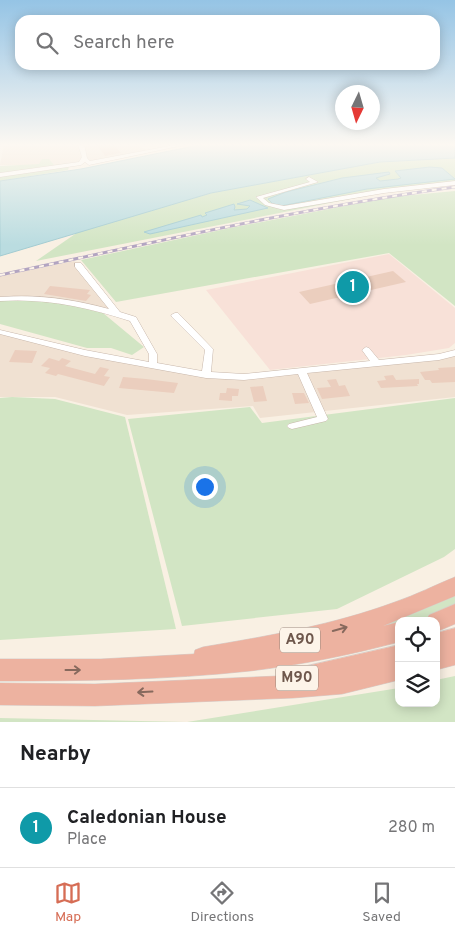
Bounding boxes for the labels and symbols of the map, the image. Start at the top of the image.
north arrow [335,85,380,130]
pin: 1 [337,268,369,306]
your location [192,474,218,500]
one-way arrow [331,623,347,633]
road number: A90 [280,628,320,652]
one-way arrow [65,665,81,674]
road number: M90 [276,666,318,690]
one-way arrow [137,688,153,697]

